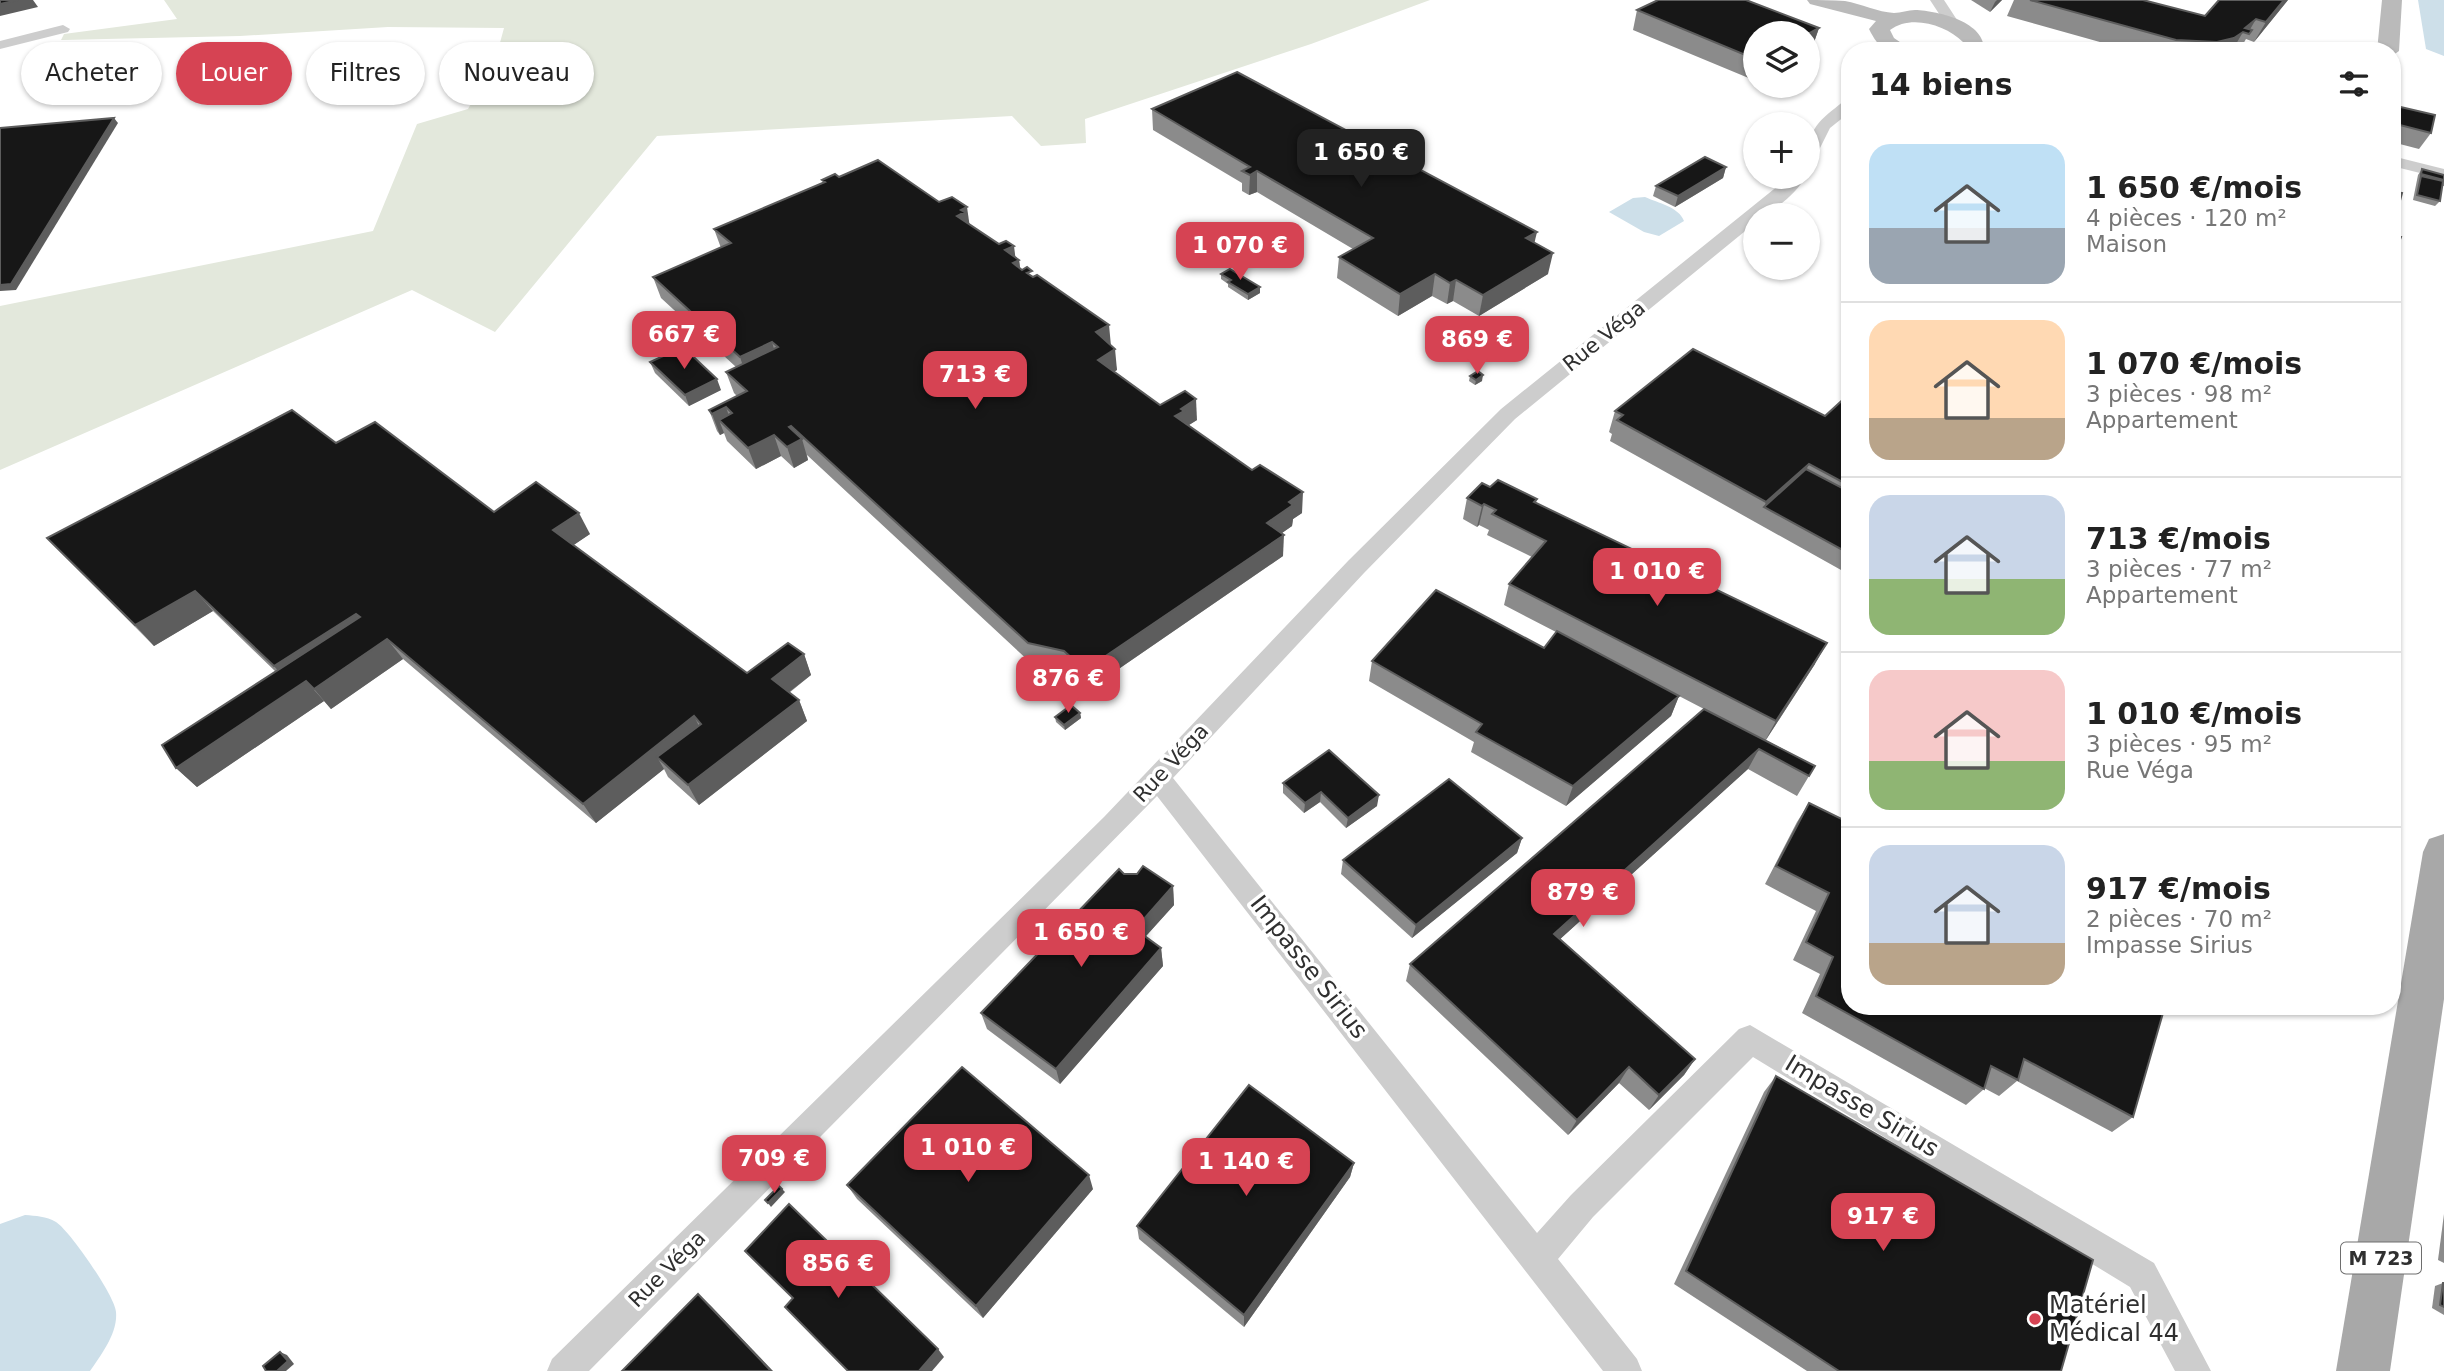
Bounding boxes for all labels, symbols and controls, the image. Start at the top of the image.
map controls [1743,21,1820,280]
button: layers [1743,21,1820,98]
chip: Acheter [21,42,162,105]
chip: Louer [176,42,292,105]
chip: Filtres [306,42,425,105]
chip: Nouveau [439,42,594,105]
icon: filters [2335,65,2373,103]
text: 14 biens [1869,67,2013,102]
button: + [1743,112,1820,189]
pin: 1 650 € [1296,130,1426,189]
text: 1 650 € [1313,139,1409,165]
text: 1 650 €/mois [2086,170,2302,205]
icon: home [1925,172,2009,256]
button: − [1743,203,1820,280]
text: 4 pièces · 120 m² [2086,205,2287,231]
pin: 1 070 € [1175,222,1305,282]
text: Maison [2086,231,2167,257]
text: 1 070 € [1192,232,1288,258]
street label: Rue Véga [1558,296,1650,376]
pin: 667 € [635,312,733,371]
pin: 869 € [1428,316,1526,376]
text: 667 € [648,321,720,347]
text: 869 € [1441,326,1513,352]
text: 1 070 €/mois [2086,346,2302,381]
icon: home [1925,348,2009,432]
pin: 713 € [926,352,1024,411]
text: 713 € [939,361,1011,387]
text: 3 pièces · 98 m² [2086,381,2272,407]
text: Appartement [2086,407,2238,433]
text: 713 €/mois [2086,521,2271,556]
icon: home [1925,523,2009,607]
pin: 1 010 € [1592,548,1722,608]
text: 3 pièces · 77 m² [2086,556,2272,582]
text: 1 010 € [1609,558,1705,584]
text: Appartement [2086,582,2238,608]
pin: 876 € [1019,656,1117,715]
text: 876 € [1032,665,1104,691]
text: 1 010 €/mois [2086,696,2302,731]
icon: home [1925,698,2009,782]
street label: Rue Véga [1129,719,1213,807]
text: 3 pièces · 95 m² [2086,731,2272,757]
text: Rue Véga [2086,757,2194,783]
pin: 879 € [1534,870,1632,929]
text: 917 €/mois [2086,871,2271,906]
icon: home [1925,873,2009,957]
text: 879 € [1547,879,1619,905]
street label: Impasse Sirius [1244,890,1374,1044]
text: 2 pièces · 70 m² [2086,906,2272,932]
pin: 1 650 € [1016,909,1146,969]
text: 1 650 € [1033,919,1129,945]
text: Impasse Sirius [2086,932,2253,958]
street label: Impasse Sirius [1780,1049,1944,1163]
pin: 1 010 € [903,1124,1033,1184]
text: 1 010 € [920,1134,1016,1160]
pin: 709 € [725,1136,823,1195]
pin: 1 140 € [1181,1138,1311,1198]
text: 709 € [738,1145,810,1171]
text: 1 140 € [1198,1148,1294,1174]
pin: 917 € [1834,1194,1932,1253]
text: 917 € [1847,1203,1919,1229]
street label: Rue Véga [624,1226,710,1312]
pin: 856 € [789,1240,887,1300]
road number: M 723 [2341,1242,2421,1274]
text: 856 € [802,1250,874,1276]
place label: Matériel Médical 44 [2049,1291,2179,1347]
marker: Matériel Médical 44 [2027,1311,2043,1327]

